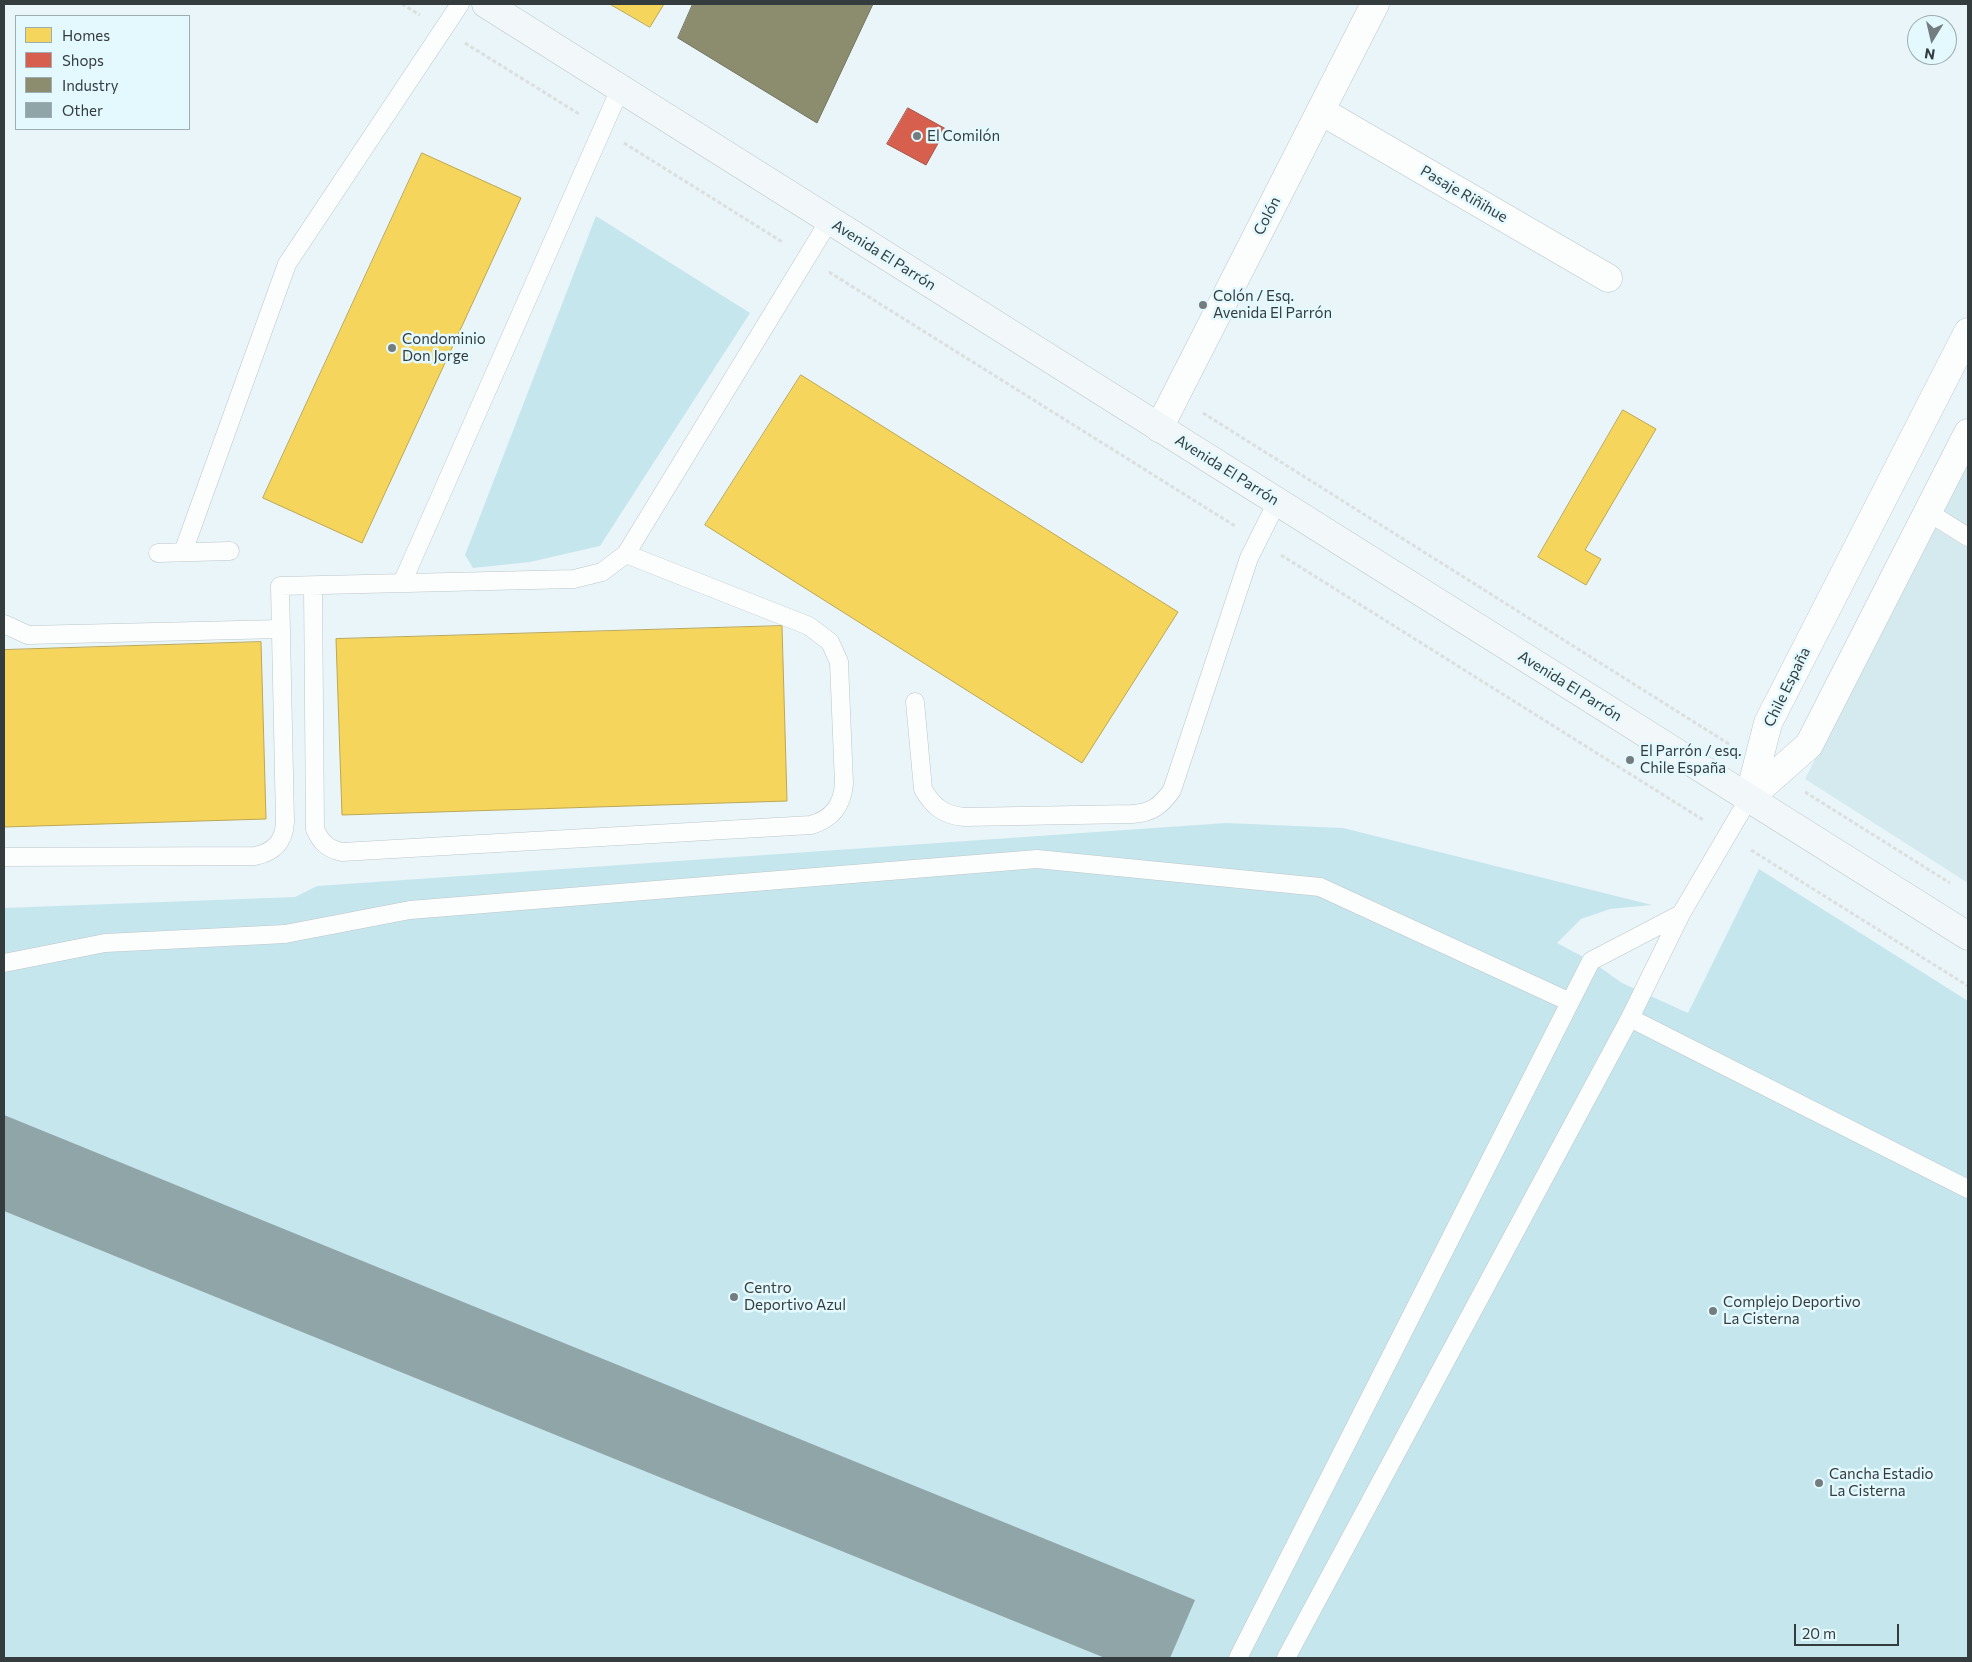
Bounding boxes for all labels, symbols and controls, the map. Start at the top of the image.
legend [15,15,190,130]
north arrow [1907,15,1957,65]
text: Homes [62,26,110,44]
text: N [1923,45,1936,64]
text: Shops [62,51,104,69]
text: Industry [62,76,119,94]
text: Other [62,101,103,119]
place label: El Comilón [927,127,1000,145]
marker: El Comilón [911,130,923,142]
street label: Pasaje Riñihue [1417,162,1511,226]
street label: Colón [1250,194,1284,238]
street label: Avenida El Parrón [829,216,939,294]
place label: Colón / Esq. Avenida El Parrón [1213,287,1332,322]
marker: Colón / Esq. Avenida El Parrón [1197,299,1209,311]
place label: Condominio Don Jorge [402,330,486,365]
marker: Condominio Don Jorge [386,342,398,354]
street label: Avenida El Parrón [1172,431,1282,509]
street label: Chile España [1760,644,1814,730]
street label: Avenida El Parrón [1515,647,1625,725]
place label: El Parrón / esq. Chile España [1640,742,1742,777]
marker: El Parrón / esq. Chile España [1624,754,1636,766]
place label: Centro Deportivo Azul [744,1279,846,1314]
marker: Centro Deportivo Azul [728,1291,740,1303]
place label: Complejo Deportivo La Cisterna [1723,1293,1861,1328]
marker: Complejo Deportivo La Cisterna [1707,1305,1719,1317]
place label: Cancha Estadio La Cisterna [1829,1465,1934,1500]
marker: Cancha Estadio La Cisterna [1813,1477,1825,1489]
scale bar [1797,1614,1902,1646]
text: 20 m [1802,1624,1836,1642]

